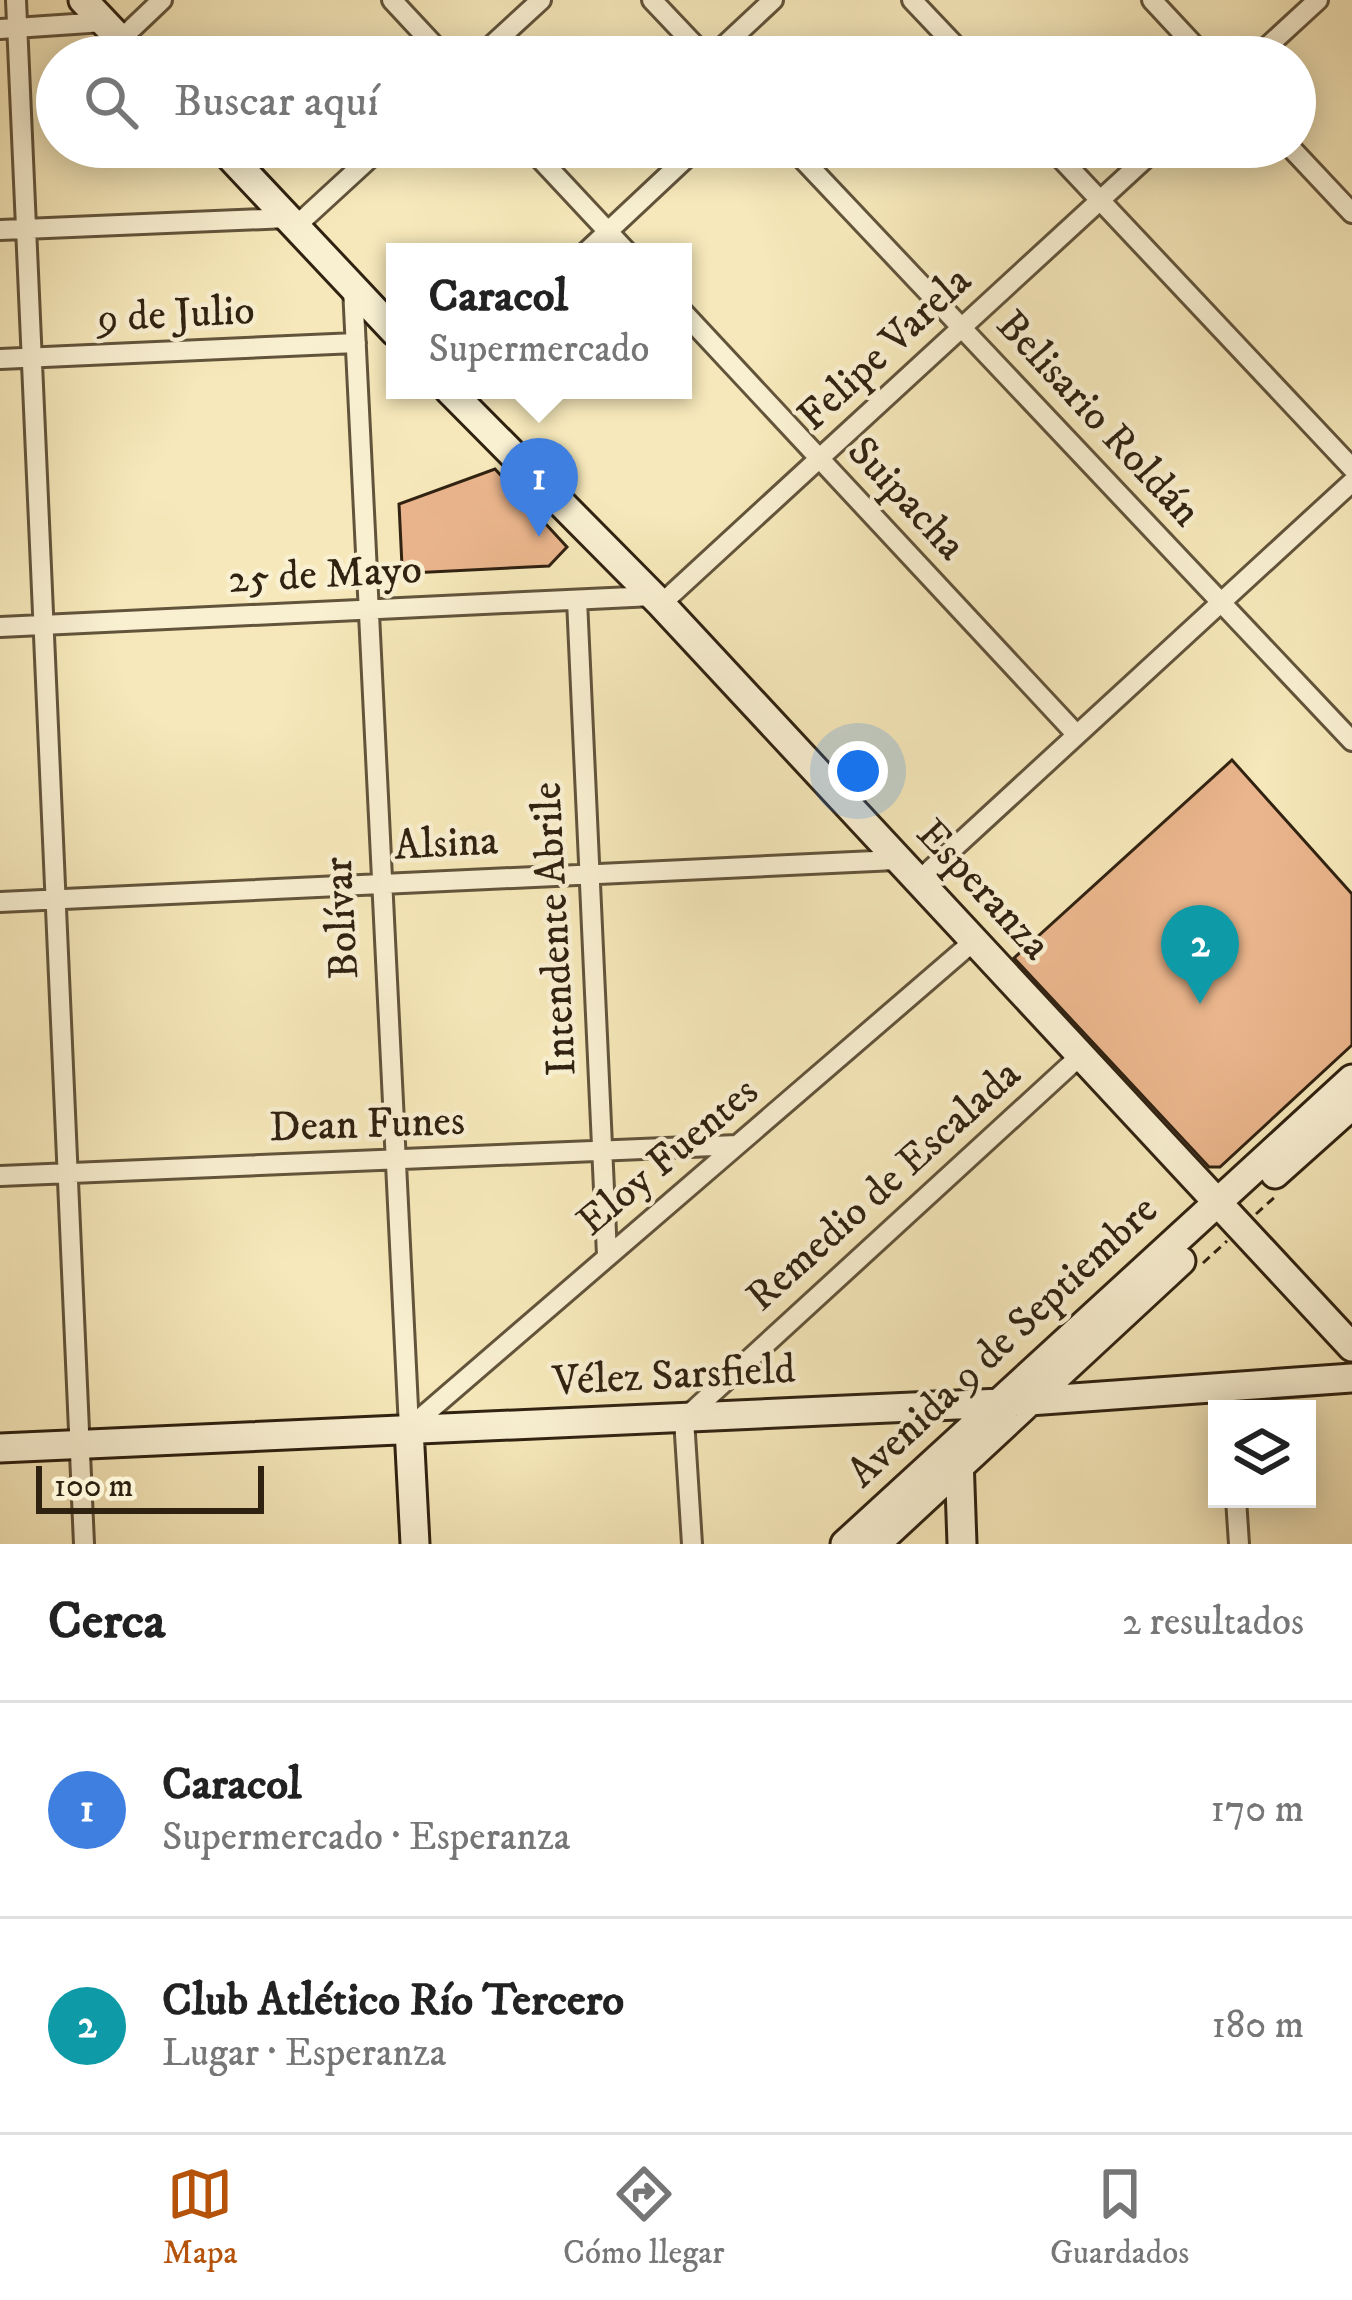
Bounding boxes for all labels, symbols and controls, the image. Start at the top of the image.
search box [36,36,1316,168]
icon: search [78,69,144,135]
text: Buscar aquí [174,74,379,130]
popup [386,243,692,399]
street label: Felipe Varela [787,255,983,442]
text: Caracol [428,269,568,325]
street label: 9 de Julio [94,285,256,345]
street label: Belisario Roldán [985,300,1211,538]
text: Supermercado [428,325,650,374]
street label: Suipacha [836,426,976,572]
pin: 1 [500,438,578,537]
street label: 25 de Mayo [227,544,423,606]
your location [828,741,888,801]
street label: Intendente Abrile [521,781,589,1077]
street label: Esperanza [905,809,1061,971]
street label: Alsina [393,815,499,873]
street label: Bolívar [313,855,371,980]
pin: 2 [1161,905,1239,1004]
street label: Remedio de Escalada [736,1049,1032,1323]
street label: Eloy Fuentes [567,1066,769,1248]
street label: Dean Funes [268,1096,466,1154]
street label: Avenida 9 de Septiembre [837,1185,1169,1499]
street label: Vélez Sarsfield [550,1344,797,1408]
map controls [1208,1400,1316,1508]
button: layers [1208,1400,1316,1508]
scale bar [36,1460,264,1513]
text: 100 m [54,1466,133,1507]
text: Cerca [48,1590,165,1654]
text: 2 resultados [1122,1598,1304,1647]
text: Caracol [162,1757,302,1813]
text: 1 [80,1785,94,1834]
text: 170 m [1210,1785,1304,1834]
text: Supermercado · Esperanza [162,1813,570,1862]
text: Club Atlético Río Tercero [162,1973,624,2029]
text: 2 [77,2001,97,2050]
text: 180 m [1212,2001,1304,2050]
text: Lugar · Esperanza [162,2029,446,2078]
tab: Mapa [163,2161,238,2274]
tab: Cómo llegar [563,2161,725,2274]
tab: Guardados [1050,2161,1189,2274]

